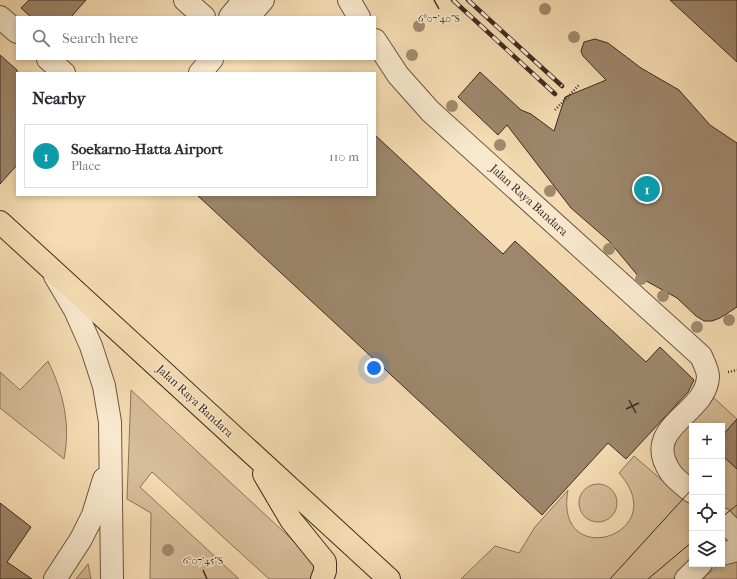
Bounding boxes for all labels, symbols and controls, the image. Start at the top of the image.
text: 6°07'40"S [418,13,460,25]
search box [16,16,376,60]
icon: search [30,27,52,49]
text: Search here [62,29,138,47]
text: Nearby [32,88,86,108]
text: Soekarno-Hatta Airport [71,140,223,158]
text: 1 [44,149,48,164]
text: 110 m [329,149,359,164]
text: Place [71,158,101,173]
street label: Jalan Raya Bandara [486,161,571,239]
pin: 1 [634,174,660,204]
your location [364,358,384,378]
street label: Jalan Raya Bandara [153,361,237,440]
map controls [689,423,725,567]
button: + [689,423,725,459]
button: − [689,459,725,495]
button: locate [689,495,725,531]
button: layers [689,531,725,567]
text: 6°07'45"S [183,555,223,567]

